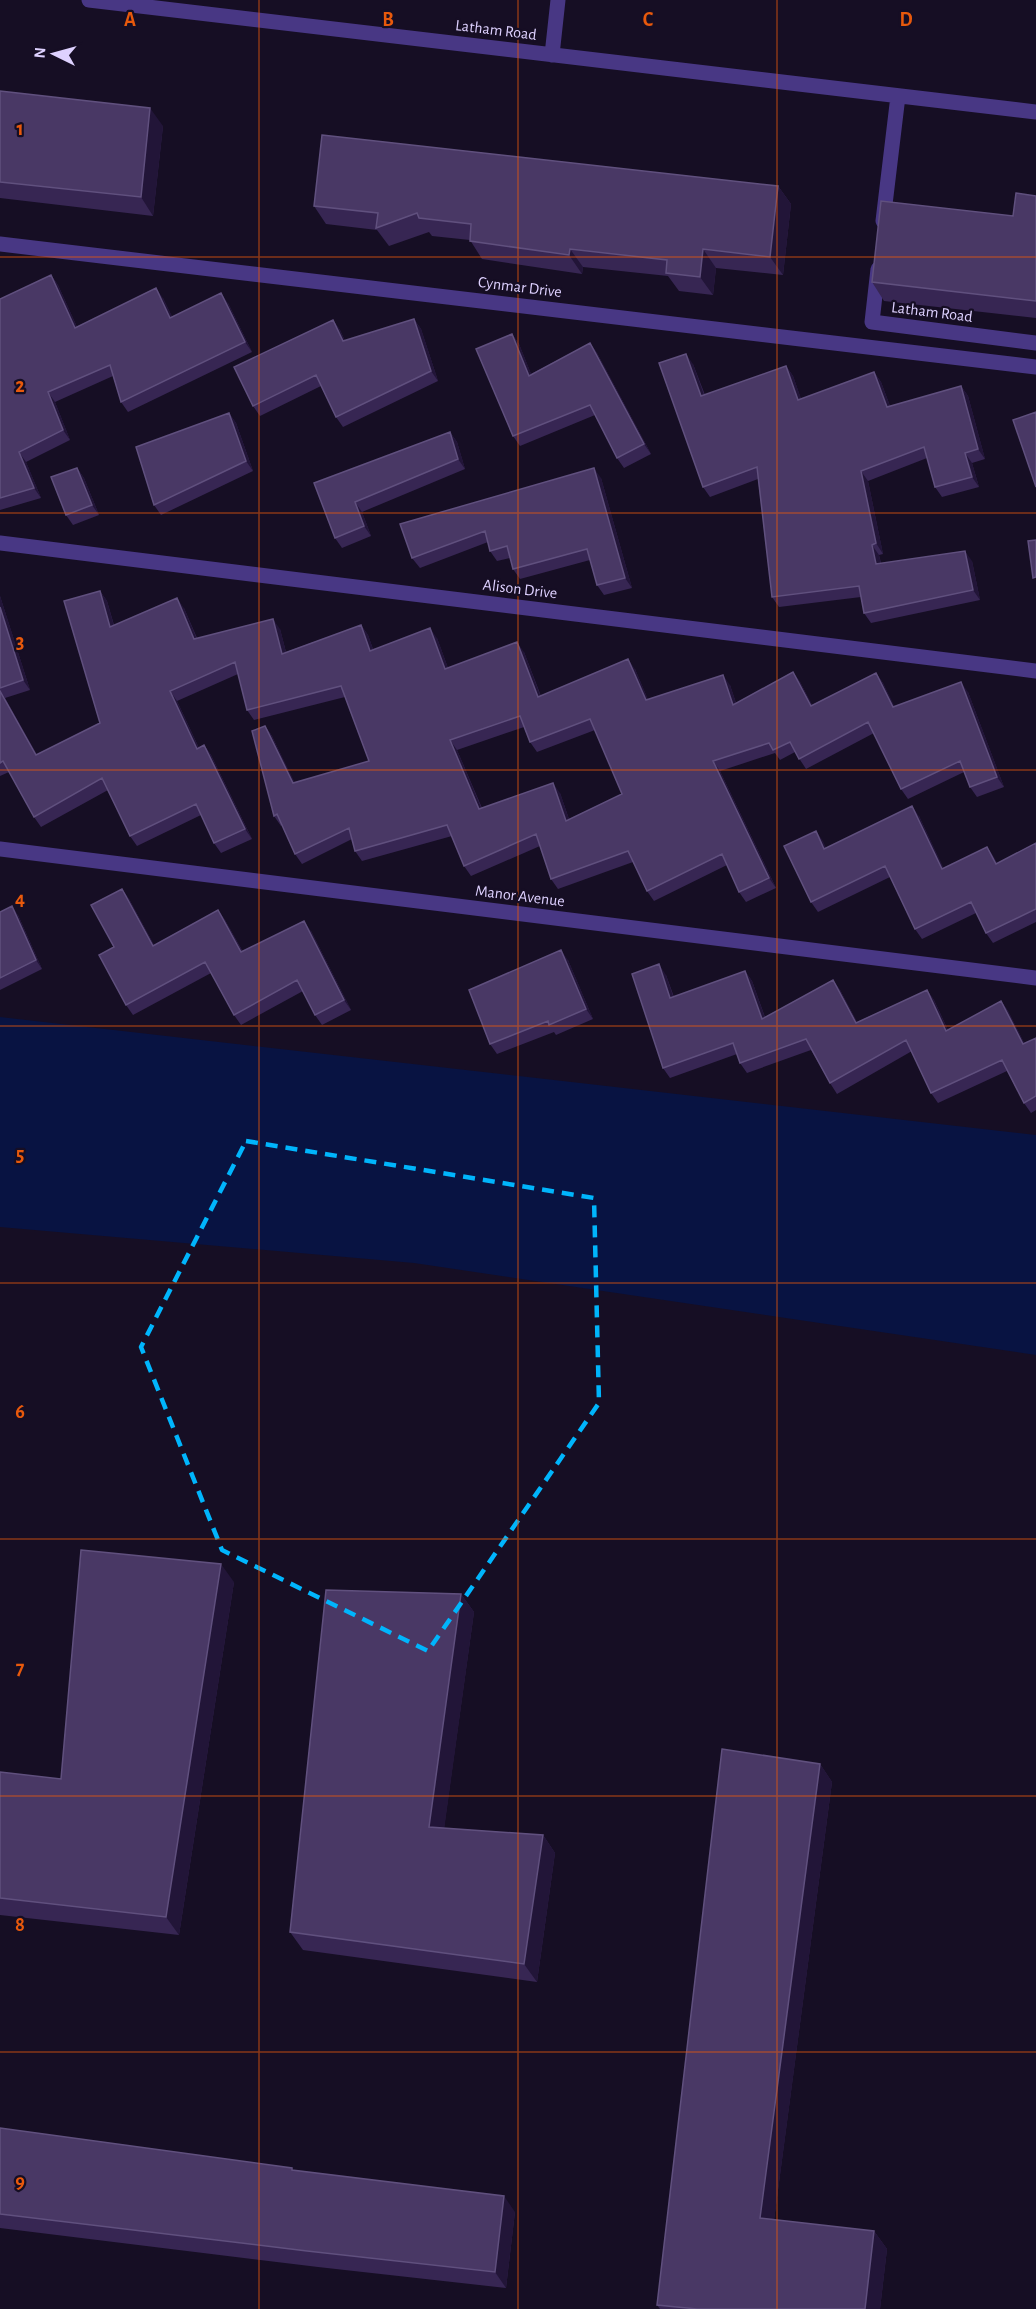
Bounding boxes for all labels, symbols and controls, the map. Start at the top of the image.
text: A [124,10,136,30]
text: B [382,10,394,30]
text: C [643,10,654,30]
text: D [899,10,913,30]
street label: Latham Road [454,17,538,43]
north arrow [24,24,84,84]
text: N [32,47,49,59]
text: 1 [16,119,24,139]
street label: Cynmar Drive [477,274,563,301]
street label: Latham Road [890,299,974,325]
text: 2 [15,376,25,396]
street label: Alison Drive [482,576,558,602]
text: 3 [16,632,24,652]
street label: Manor Avenue [474,883,566,909]
text: 4 [15,889,25,909]
text: 5 [16,1145,24,1165]
text: 6 [15,1402,25,1422]
text: 7 [16,1658,25,1678]
text: 8 [15,1915,25,1935]
text: 9 [15,2172,25,2192]

